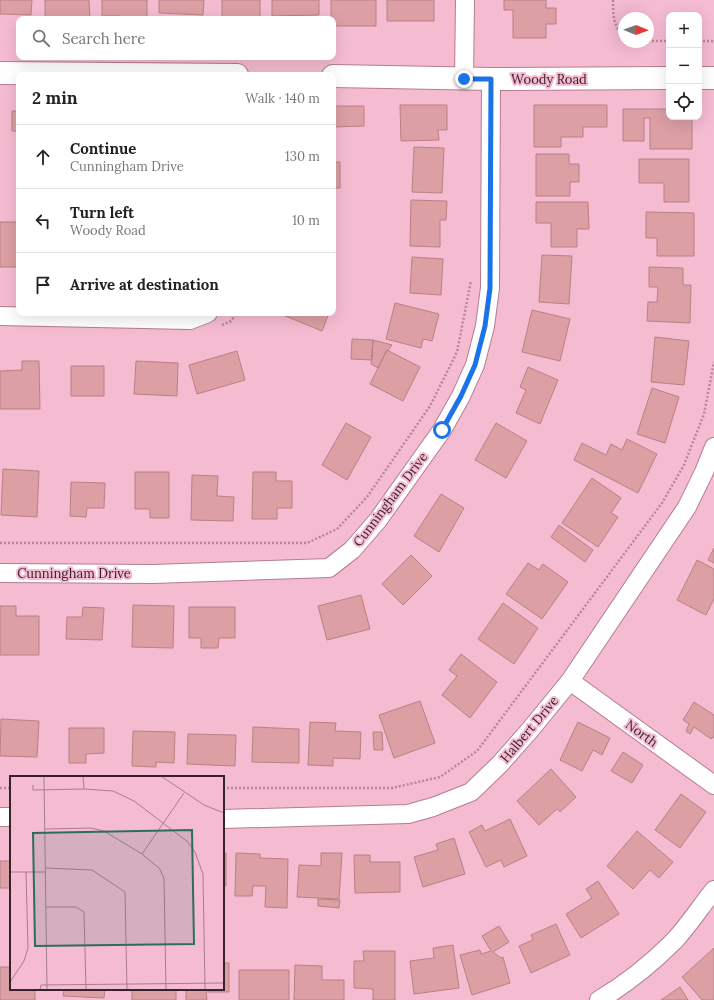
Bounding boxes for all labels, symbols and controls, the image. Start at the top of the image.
north arrow [618,12,654,48]
map controls [666,12,702,120]
button: + [666,12,702,48]
search box [16,16,336,60]
icon: search [30,27,52,49]
text: Search here [62,29,145,48]
button: − [666,48,702,84]
route end [455,70,473,88]
street label: Woody Road [511,71,587,88]
button: locate [666,84,702,120]
text: 2 min [32,87,78,109]
text: Walk · 140 m [245,90,320,107]
text: Continue [70,139,136,158]
icon: ahead [32,146,54,168]
text: 130 m [285,148,320,165]
text: Cunningham Drive [70,158,184,175]
text: Turn left [70,203,134,222]
icon: left [32,210,54,232]
text: 10 m [292,212,320,229]
text: Woody Road [70,222,146,239]
icon: arrive [32,274,54,296]
text: Arrive at destination [70,275,219,294]
route start [433,421,451,439]
street label: Cunningham Drive [349,449,431,550]
street label: Cunningham Drive [17,565,131,582]
street label: Halbert Drive [497,693,562,766]
street label: North [622,716,661,751]
inset map [10,776,224,990]

